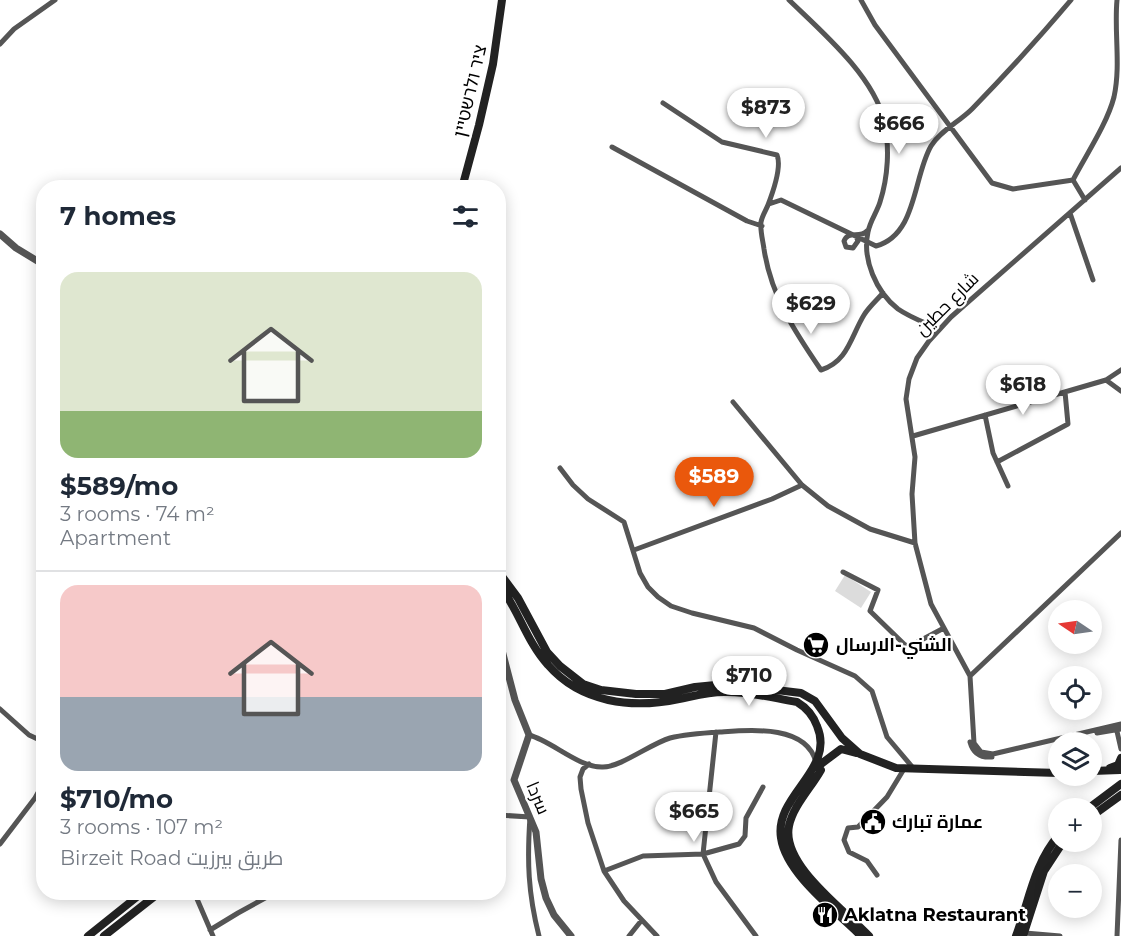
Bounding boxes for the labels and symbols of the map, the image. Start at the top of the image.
street label: ציר ולרשטיין [449,43,491,139]
pin: $873 [730,88,802,139]
pin: $666 [863,104,935,155]
street label: شارع حطين [911,268,984,341]
pin: $629 [775,284,847,335]
pin: $618 [987,365,1059,416]
pin: $589 [678,457,750,508]
north arrow [1048,600,1102,654]
supermarket icon: الشني-الارسال [801,630,831,660]
place label: الشني-الارسال [836,634,952,660]
pin: $710 [713,656,785,707]
street label: سردا [521,778,555,818]
pin: $665 [658,792,730,843]
public building icon: عمارة تبارك [858,807,888,837]
place label: عمارة تبارك [892,811,983,833]
restaurant icon: Aklatna Restaurant [810,900,840,930]
place label: Aklatna Restaurant [843,904,1026,926]

